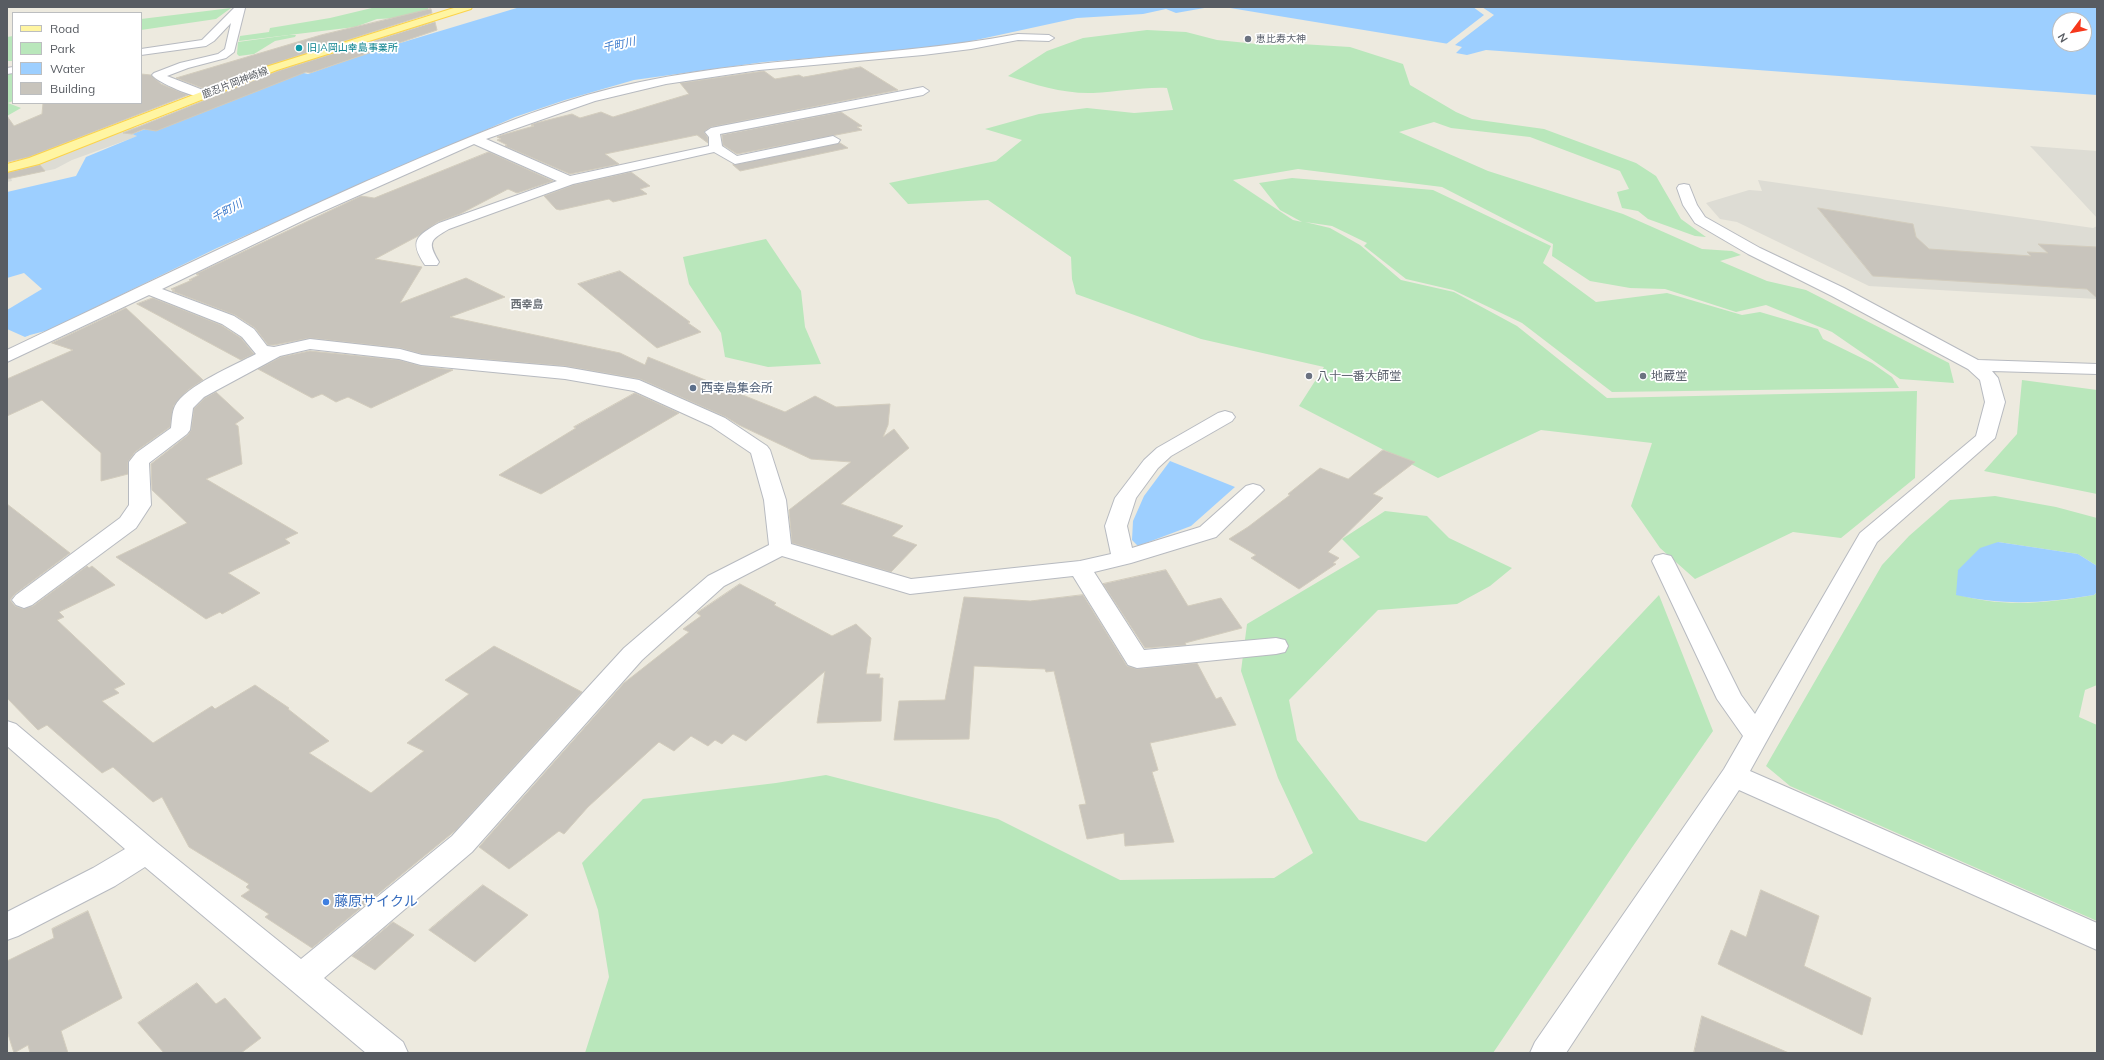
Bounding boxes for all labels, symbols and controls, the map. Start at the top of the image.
legend [12,12,142,104]
north arrow [2052,12,2092,52]
text: Road [50,21,79,36]
text: N [2055,31,2071,45]
place label: 恵比寿大神 [1256,33,1306,45]
marker: 恵比寿大神 [1243,34,1253,44]
water label: 千町川 [601,35,637,55]
text: Park [50,41,75,56]
place label: 旧JA岡山幸島事業所 [307,42,398,54]
marker: 旧JA岡山幸島事業所 [294,43,304,53]
text: Water [50,61,85,76]
street label: 鹿忍片岡神崎線 [200,65,270,101]
text: Building [50,81,95,96]
water label: 千町川 [209,197,245,225]
district label: 西幸島 [511,298,543,312]
place label: 八十一番大師堂 [1317,369,1401,383]
place label: 地蔵堂 [1651,369,1687,383]
marker: 八十一番大師堂 [1304,371,1314,381]
marker: 地蔵堂 [1638,371,1648,381]
place label: 西幸島集会所 [701,381,773,395]
marker: 西幸島集会所 [688,383,698,393]
place label: 藤原サイクル [334,894,418,910]
marker: 藤原サイクル [321,897,331,907]

